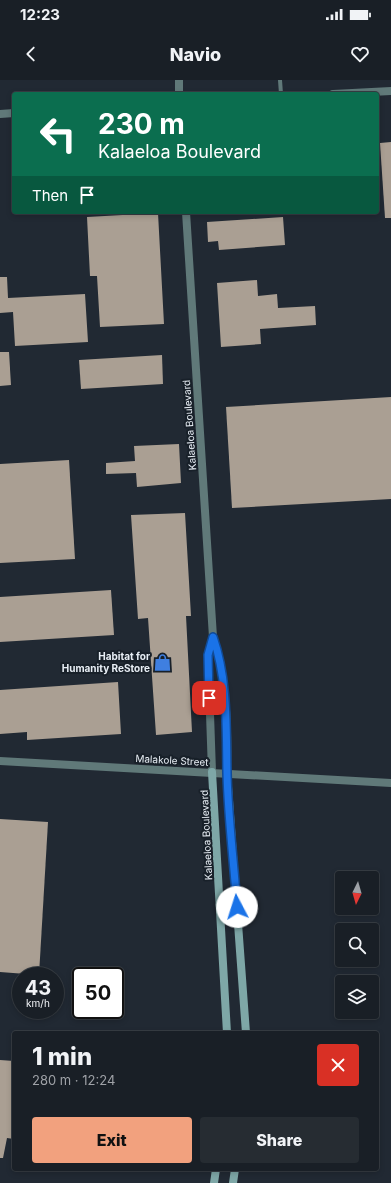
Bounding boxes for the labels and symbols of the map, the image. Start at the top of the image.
street label: Kalaeloa Boulevard [180,379,198,471]
place label: Habitat for Humanity ReStore [62,650,150,675]
shop icon: Habitat for Humanity ReStore [153,652,173,672]
pin [192,681,226,715]
street label: Malakole Street [135,752,210,768]
street label: Kalaeloa Boulevard [198,789,214,881]
north arrow [335,871,379,915]
position arrow [216,886,258,928]
speed limit sign: 50 [72,967,124,1019]

